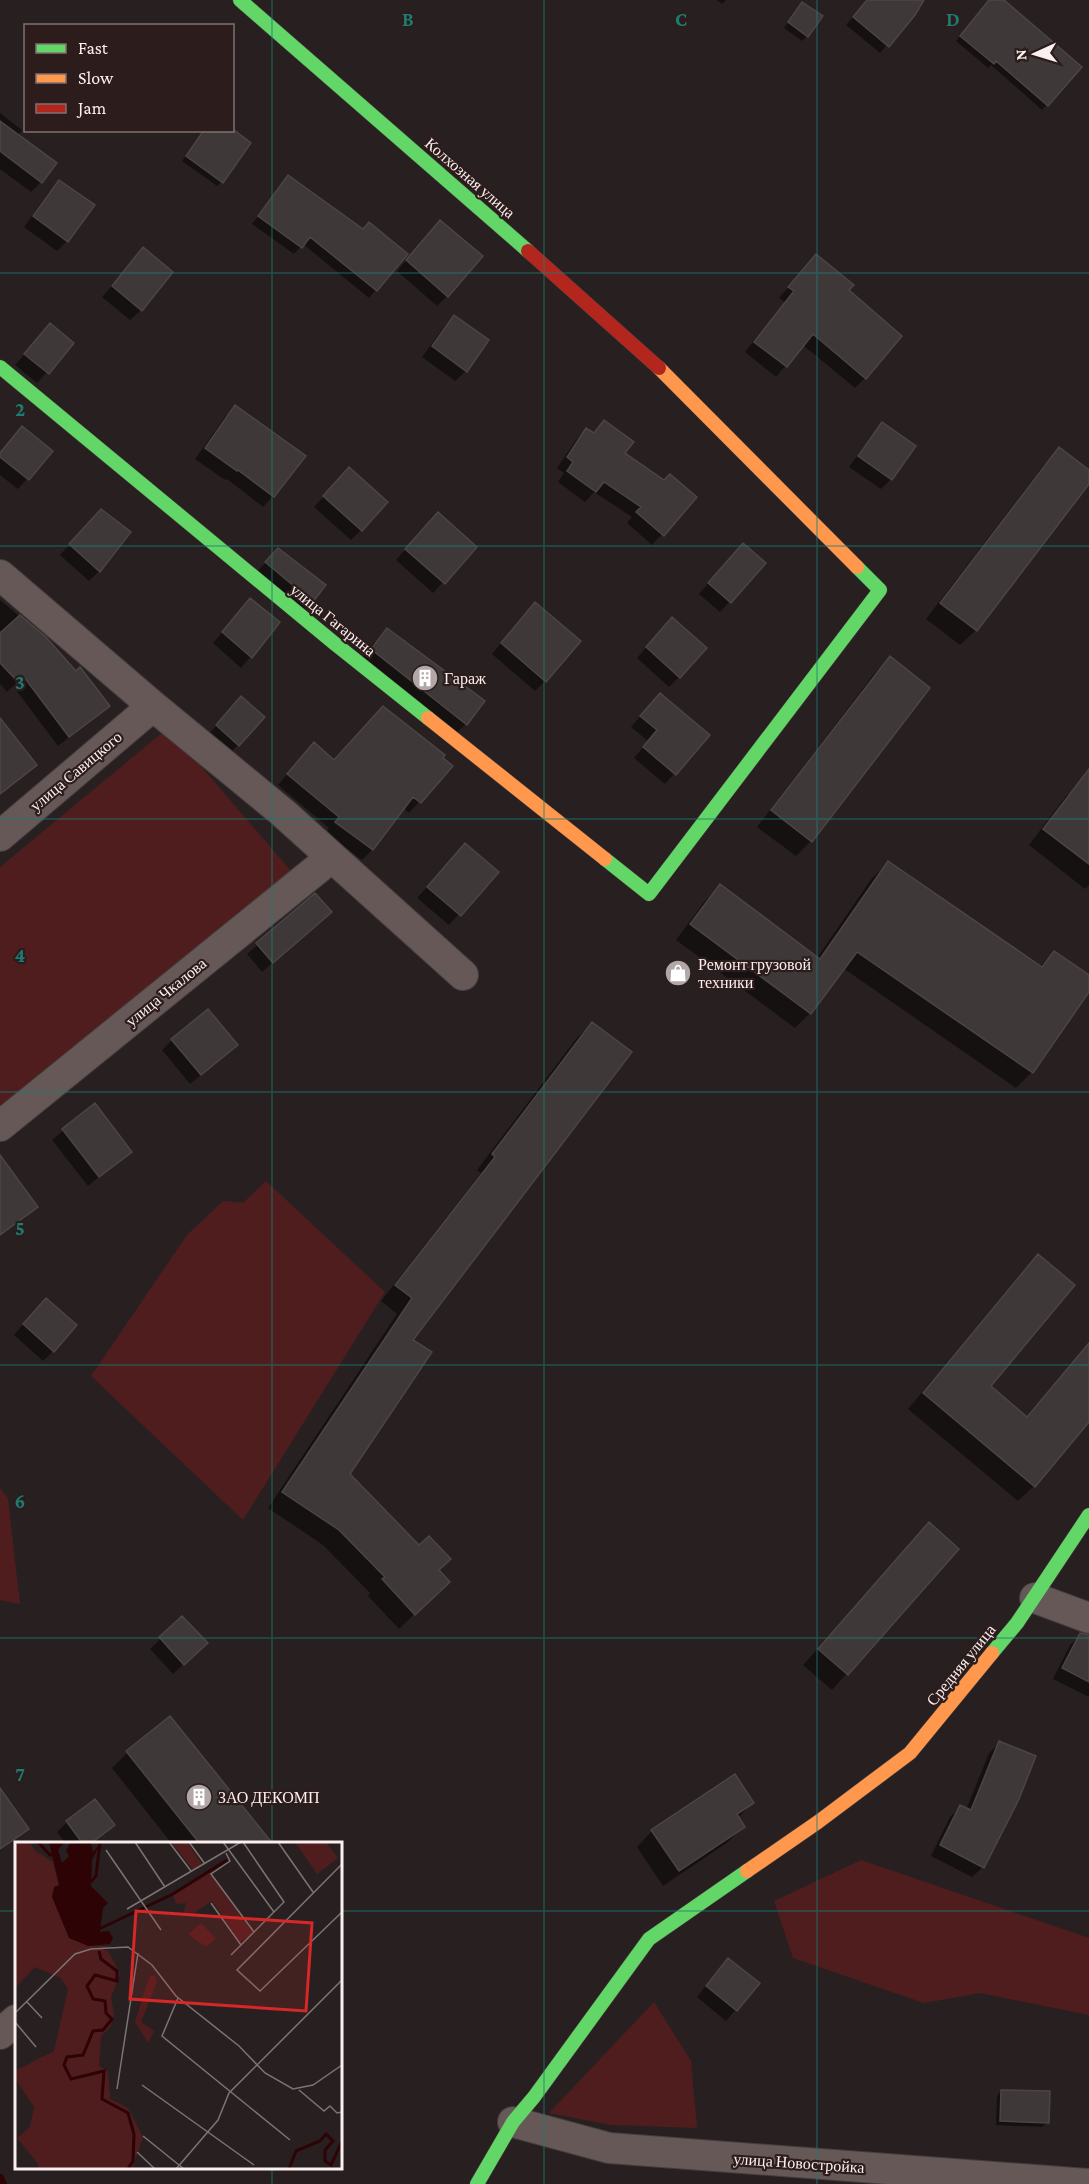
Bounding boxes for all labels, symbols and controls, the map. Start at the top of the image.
text: B [402,8,414,30]
text: C [675,8,687,30]
text: D [946,8,960,30]
legend [24,24,234,132]
north arrow [1005,24,1065,84]
text: Fast [78,38,109,58]
text: N [1012,49,1029,61]
text: Slow [78,68,114,88]
text: Jam [76,98,107,118]
street label: Колхозная улица [421,135,518,222]
text: 2 [15,398,25,420]
street label: улица Гагарина [286,581,379,660]
building icon: Гараж [410,663,440,693]
place label: Гараж [444,670,487,688]
text: 3 [15,671,25,693]
street label: улица Савицкого [27,728,126,815]
text: 4 [15,944,26,966]
street label: улица Чкалова [123,955,210,1030]
place label: Ремонт грузовой техники [698,956,811,991]
shop icon: Ремонт грузовой техники [663,958,693,988]
text: 5 [15,1217,25,1239]
text: 6 [15,1490,25,1512]
street label: Средняя улица [923,1621,1000,1710]
text: 7 [15,1763,25,1785]
building icon: ЗАО ДЕКОМП [184,1782,214,1812]
place label: ЗАО ДЕКОМП [218,1789,320,1807]
inset map [15,1842,342,2169]
street label: улица Новостройка [733,2150,865,2177]

